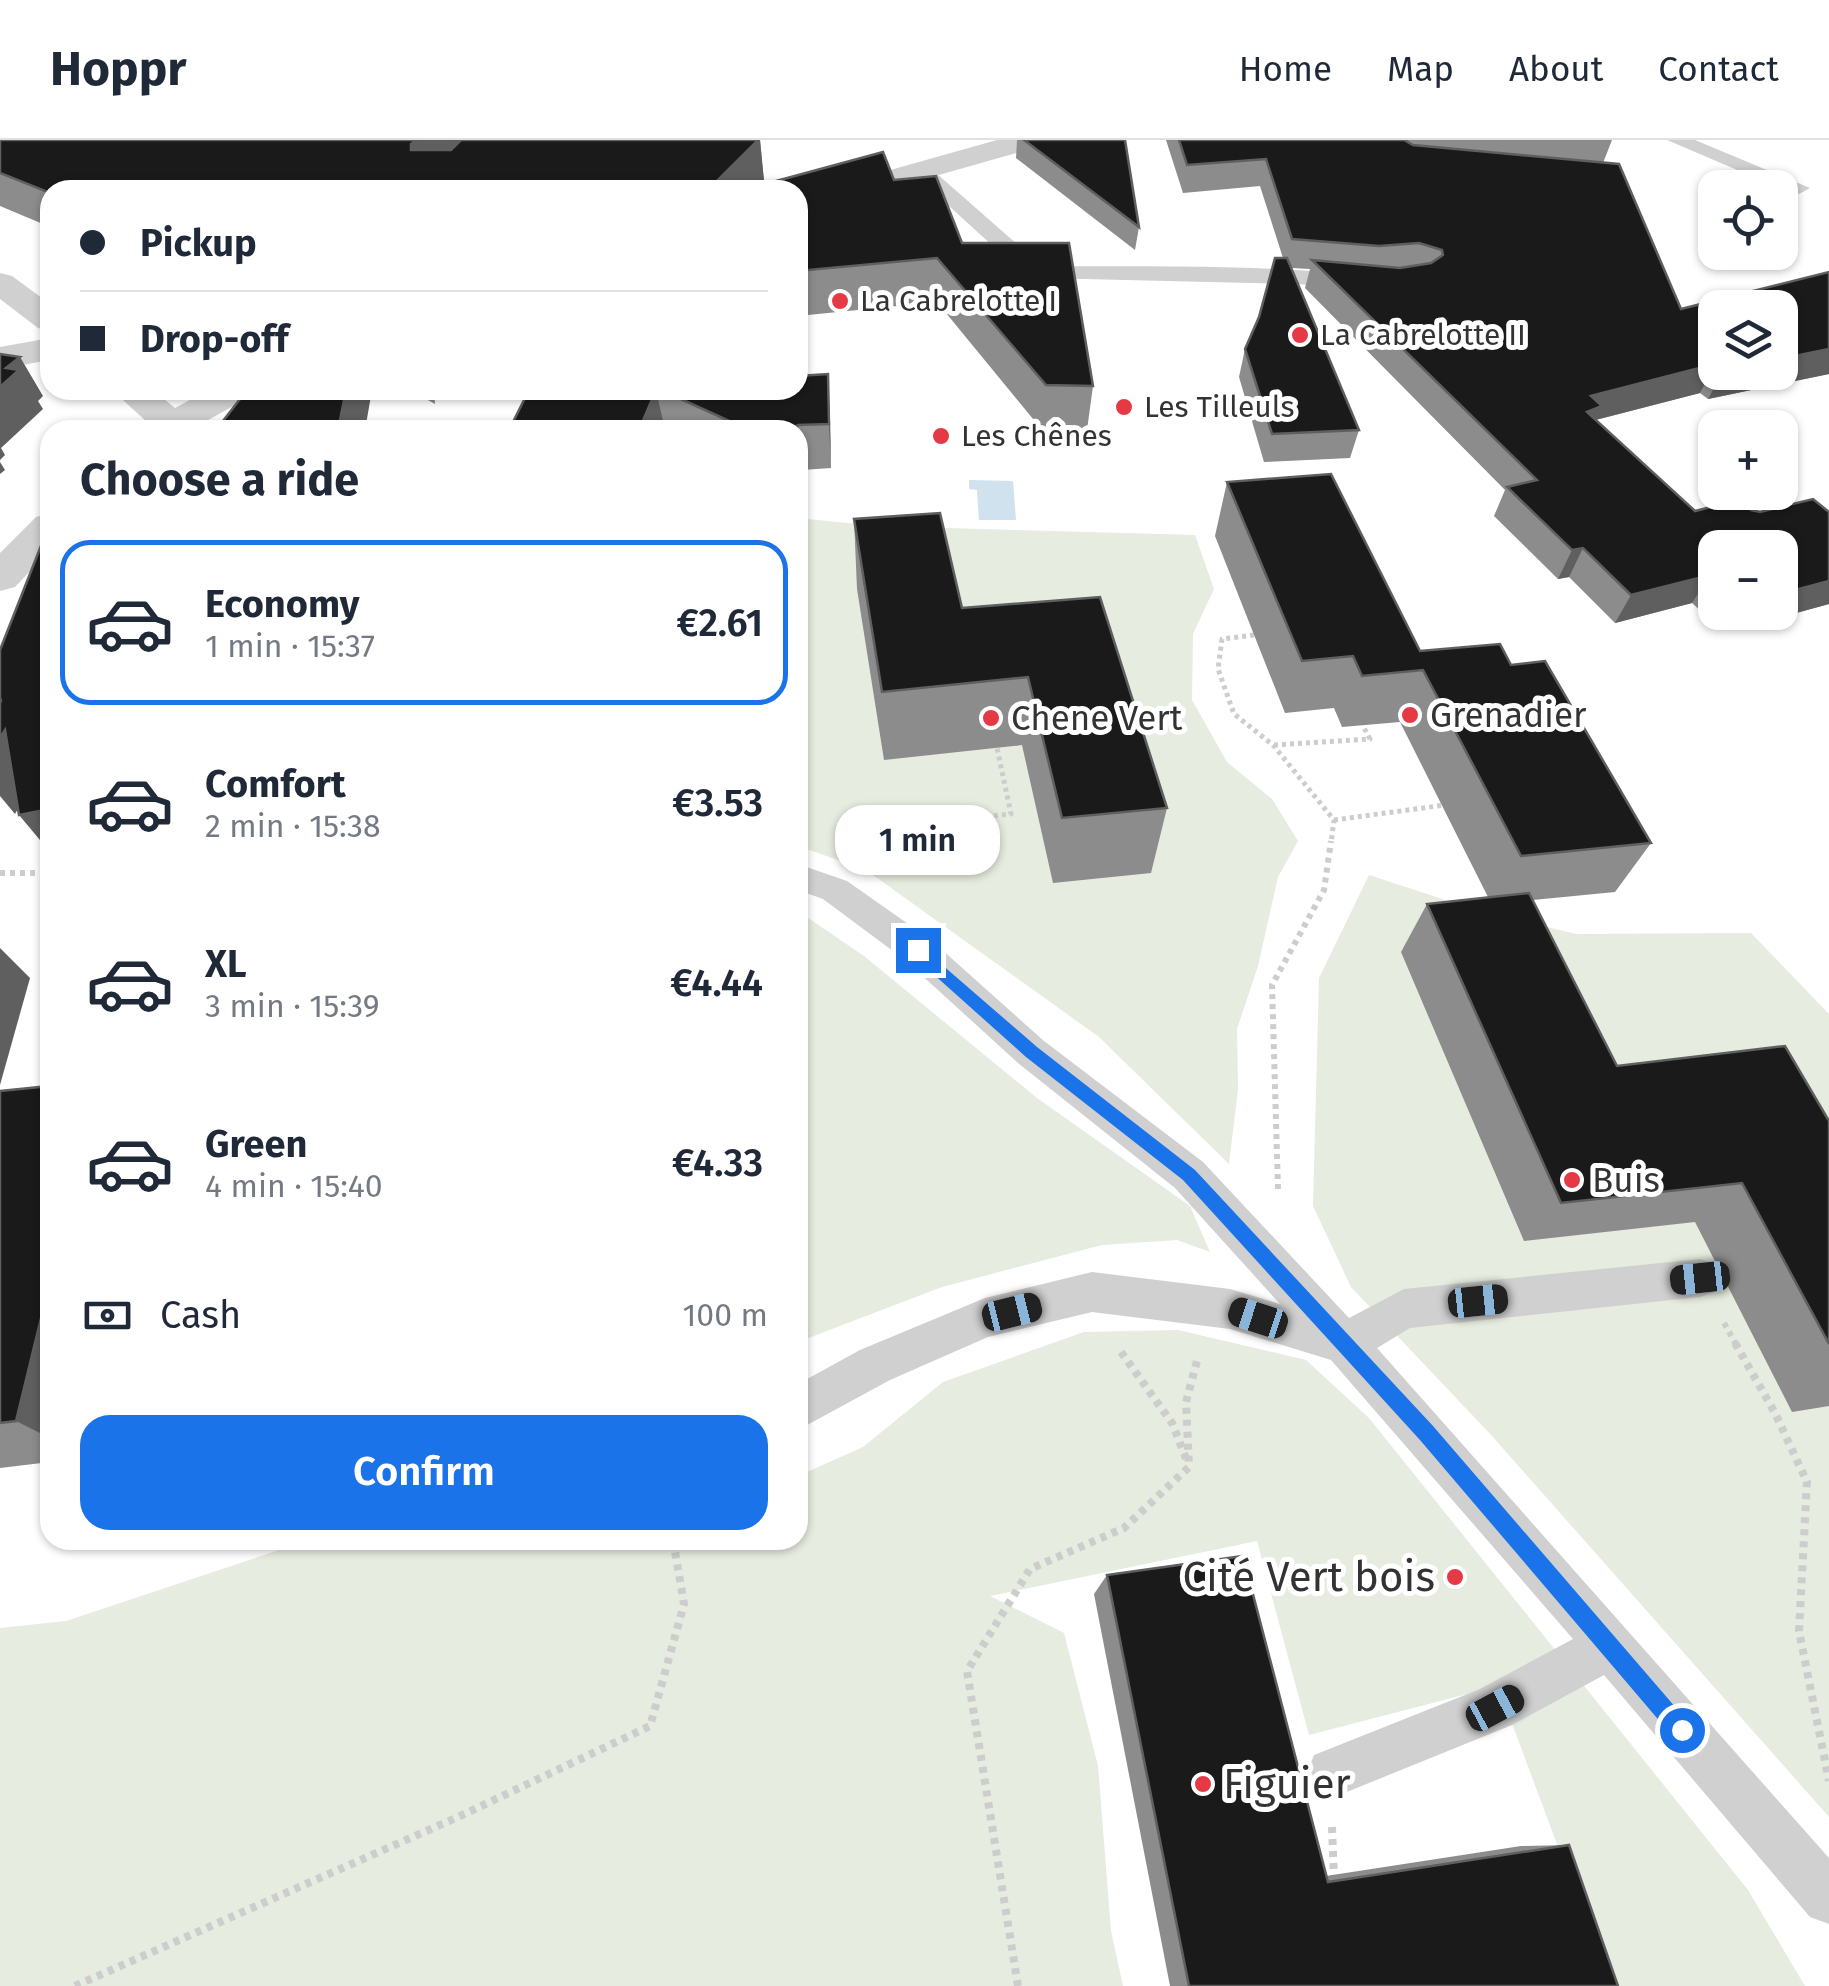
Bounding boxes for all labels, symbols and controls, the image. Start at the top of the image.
text: Hoppr [50,40,187,98]
text: Home [1239,48,1332,90]
text: Map [1387,48,1454,90]
text: About [1509,48,1603,90]
text: Contact [1658,48,1779,90]
map controls [1698,170,1798,630]
button: locate [1698,170,1798,270]
text: Pickup [140,220,257,266]
place label: La Cabrelotte I [860,283,1057,319]
marker: La Cabrelotte I [829,290,851,312]
button: layers [1698,290,1798,390]
text: Drop-off [140,316,288,362]
place label: La Cabrelotte II [1320,317,1526,353]
marker: La Cabrelotte II [1289,324,1311,346]
place label: Les Tilleuls [1144,389,1295,425]
marker: Les Tilleuls [1113,396,1135,418]
button: + [1698,410,1798,510]
place label: Les Chênes [961,418,1112,454]
marker: Les Chênes [930,425,952,447]
text: Choose a ride [80,453,359,507]
button: − [1698,530,1798,630]
icon: car [85,578,175,668]
text: Economy [205,581,360,627]
text: €2.61 [676,600,763,646]
text: 1 min · 15:37 [205,627,375,665]
place label: Grenadier [1430,694,1587,736]
place label: Chene Vert [1011,697,1183,739]
marker: Grenadier [1399,704,1421,726]
marker: Chene Vert [980,707,1002,729]
icon: car [85,758,175,848]
text: Comfort [205,761,346,807]
text: €3.53 [672,780,763,826]
callout: 1 min [836,805,1000,875]
text: 2 min · 15:38 [205,807,381,845]
text: 1 min [879,821,956,859]
route end [896,928,941,973]
icon: car [85,938,175,1028]
text: XL [205,941,247,987]
text: €4.44 [670,960,763,1006]
text: 3 min · 15:39 [205,987,380,1025]
icon: car [85,1118,175,1208]
text: Green [205,1121,308,1167]
text: €4.33 [672,1140,763,1186]
place label: Buis [1592,1159,1660,1201]
text: 4 min · 15:40 [205,1167,383,1205]
marker: Buis [1561,1169,1583,1191]
car [1669,1260,1731,1296]
car [1447,1283,1509,1319]
icon: cash [80,1288,135,1343]
car [979,1290,1045,1334]
text: Cash [160,1292,241,1338]
car [1225,1294,1291,1342]
text: 100 m [683,1296,768,1334]
button: Confirm [80,1415,768,1530]
place label: Cité Vert bois [1182,1552,1435,1602]
marker: Cité Vert bois [1444,1566,1466,1588]
car [1461,1681,1529,1735]
route start [1660,1708,1705,1753]
place label: Figuier [1223,1759,1351,1809]
marker: Figuier [1192,1773,1214,1795]

